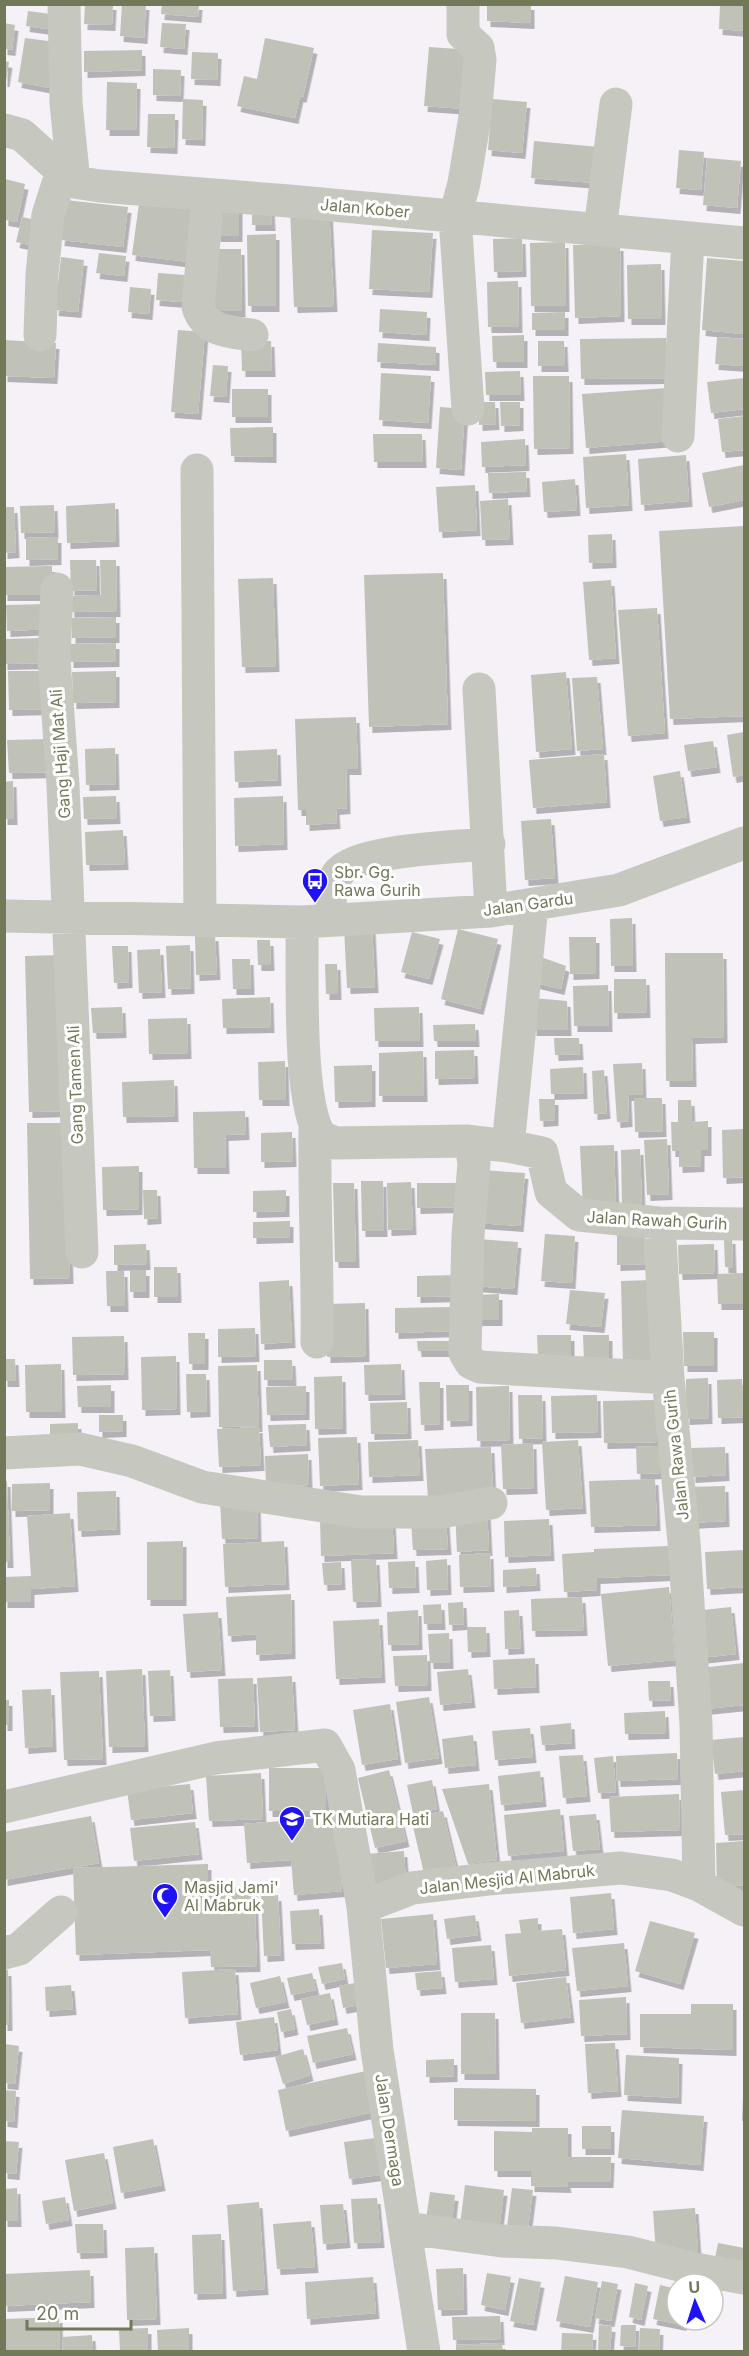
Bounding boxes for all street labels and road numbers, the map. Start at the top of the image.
street label: Jalan Kober [319,194,411,222]
street label: Gang Haji Mat Ali [45,689,75,819]
street label: Jalan Gardu [482,888,574,920]
street label: Gang Tamen Ali [63,1025,87,1145]
street label: Jalan Rawah Gurih [586,1206,728,1234]
street label: Jalan Rawa Gurih [659,1388,693,1522]
street label: Jalan Mesjid Al Mabruk [418,1860,596,1898]
street label: Jalan Dermaga [371,2072,409,2188]

